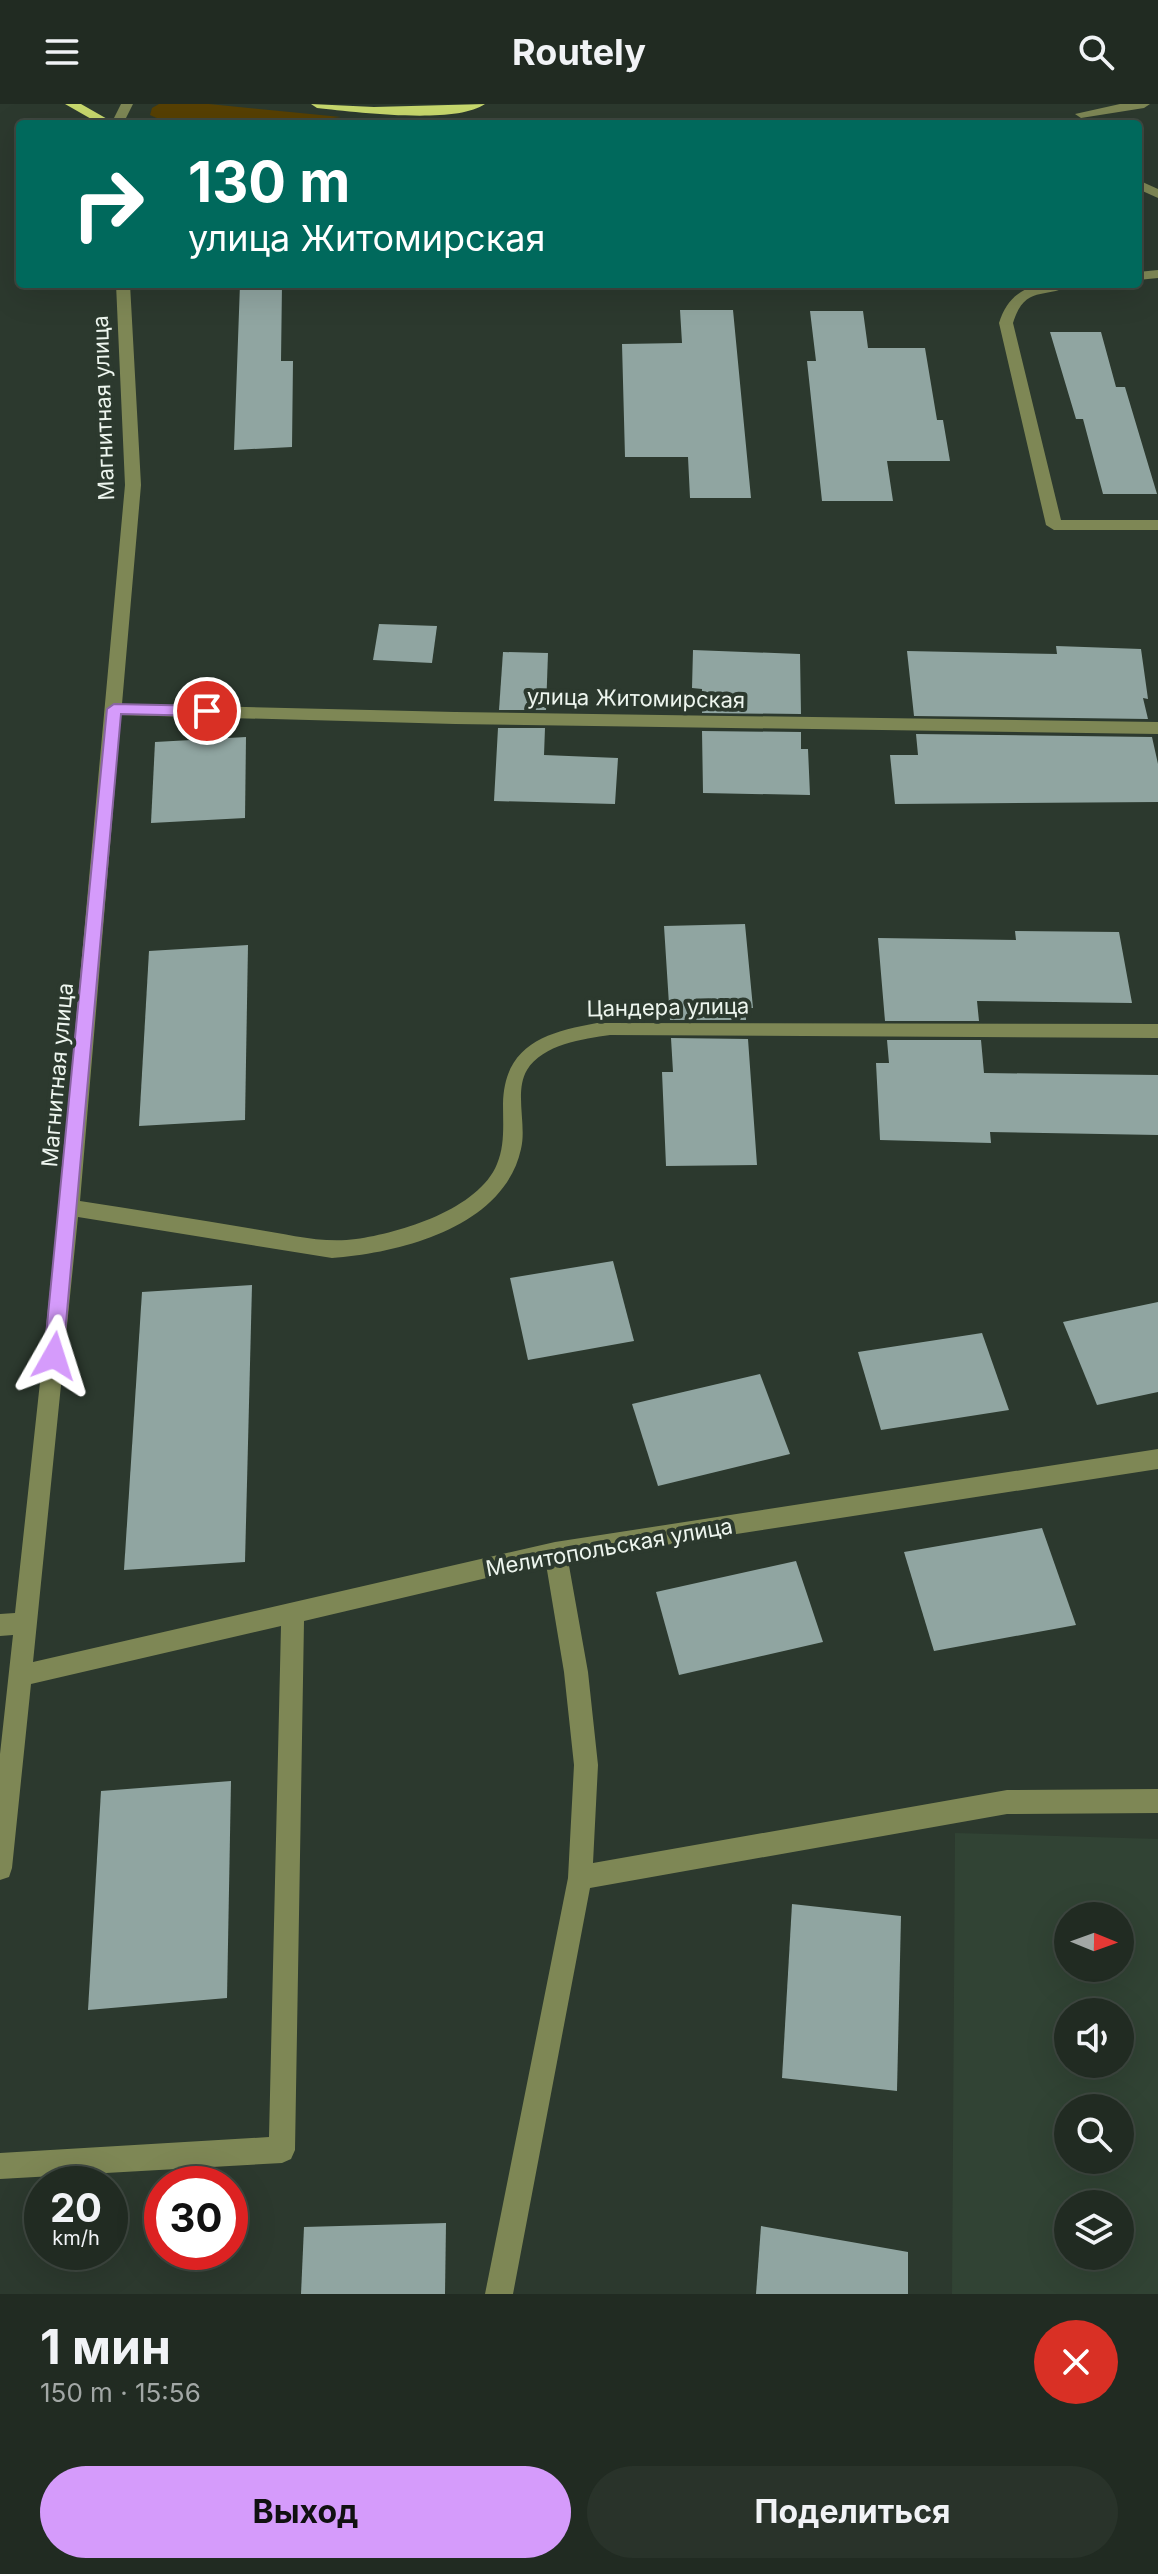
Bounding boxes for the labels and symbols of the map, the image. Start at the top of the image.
street label: Магнитная улица [87,315,119,501]
pin [173,677,241,745]
street label: улица Житомирская [527,683,745,713]
street label: Магнитная улица [36,982,78,1168]
street label: Цандера улица [586,993,750,1021]
position arrow [12,1314,96,1398]
street label: Мелитопольская улица [484,1512,734,1582]
north arrow [1054,1902,1134,1982]
speed limit sign: 30 [144,2166,248,2270]

